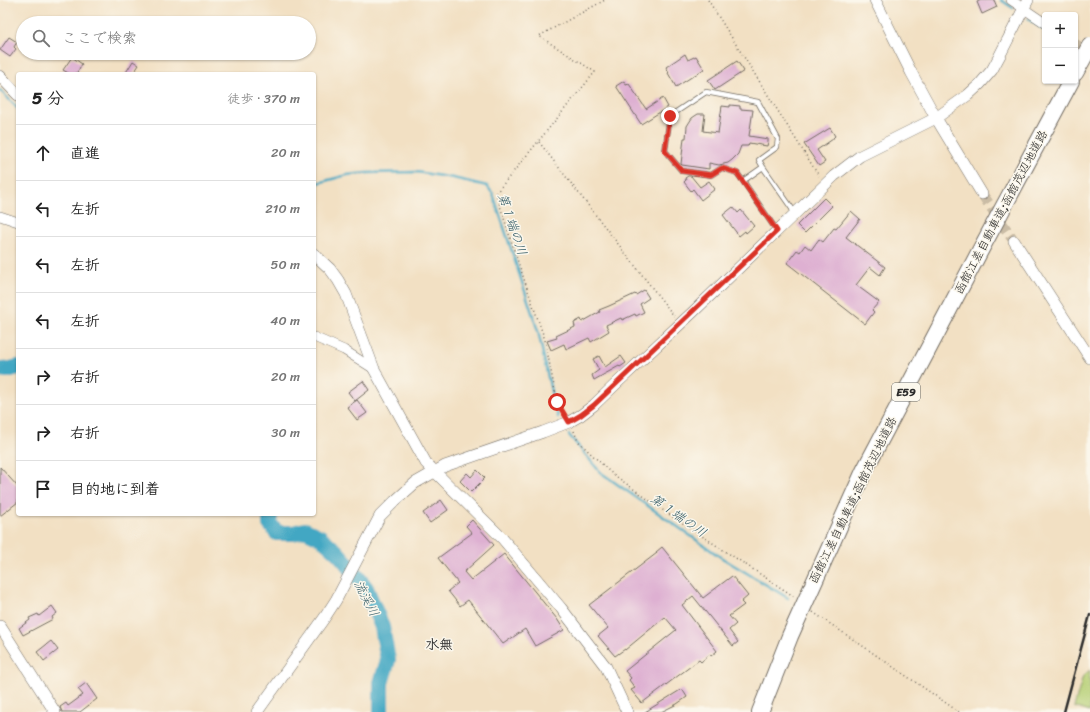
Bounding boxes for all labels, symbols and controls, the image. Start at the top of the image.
map controls [1042,12,1078,84]
button: + [1042,12,1078,48]
search box [16,16,316,60]
text: ここで検索 [62,25,137,51]
icon: search [30,27,52,49]
button: − [1042,48,1078,84]
text: 5 分 [32,83,64,113]
text: 徒歩 · 370 m [228,87,300,110]
route end [661,107,679,125]
street label: 函館江差自動車道;函館茂辺地道路 [948,126,1054,298]
text: 直進 [70,140,100,166]
text: 20 m [271,141,300,164]
icon: ahead [32,142,54,164]
water label: 第１端の川 [491,190,534,259]
text: 左折 [70,196,100,222]
text: 210 m [265,197,300,220]
icon: left [32,198,54,220]
text: 左折 [70,252,100,278]
text: 50 m [270,253,300,276]
icon: left [32,254,54,276]
text: 左折 [70,308,100,334]
text: 40 m [270,309,300,332]
icon: left [32,310,54,332]
text: 右折 [70,364,100,390]
text: 20 m [271,365,300,388]
icon: right [32,366,54,388]
road number: E59 [892,383,920,401]
route start [548,393,566,411]
street label: 函館江差自動車道;函館茂辺地道路 [803,413,903,587]
text: 右折 [70,420,100,446]
text: 30 m [271,421,300,444]
icon: right [32,422,54,444]
text: 目的地に到着 [70,476,160,502]
icon: arrive [32,478,54,500]
water label: 第１端の川 [645,487,712,543]
water label: 流渓川 [347,576,386,621]
district label: 水無 [425,632,453,657]

